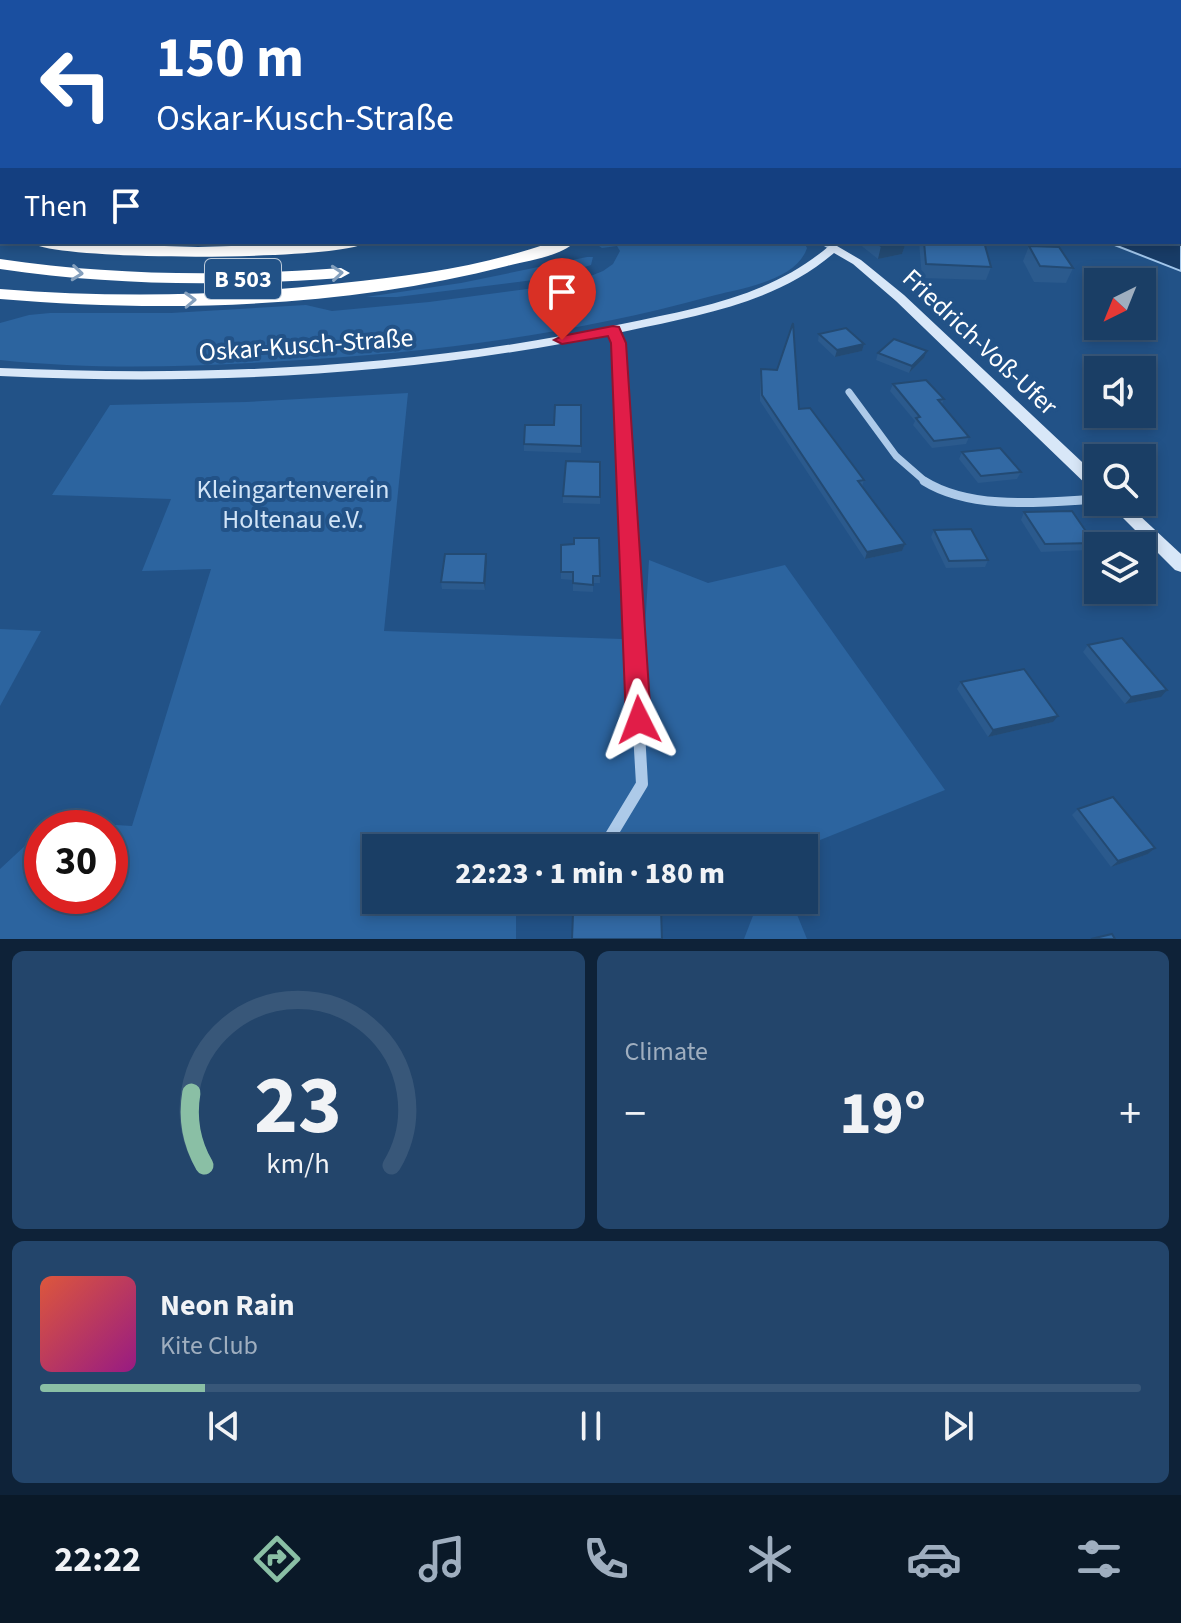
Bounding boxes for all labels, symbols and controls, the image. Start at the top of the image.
text: 150 m [156,19,304,98]
icon: left [24,32,128,136]
text: Oskar-Kusch-Straße [156,93,454,144]
icon: arrive [104,184,148,228]
text: Then [24,185,88,228]
pin [528,258,596,340]
road number: B 503 [205,259,281,299]
street label: Friedrich-Voß-Ufer [894,260,1067,424]
one-way arrow [71,265,84,282]
one-way arrow [331,265,344,282]
north arrow [1084,268,1156,340]
map controls [1084,268,1156,604]
icon: arrive [540,270,584,314]
one-way arrow [184,292,197,309]
street label: Oskar-Kusch-Straße [197,319,415,371]
button: sound [1084,356,1156,428]
button: search [1084,444,1156,516]
park label: Kleingartenverein Holtenau e.V. [197,471,389,538]
button: layers [1084,532,1156,604]
position arrow [597,678,681,762]
speed limit sign: 30 [24,810,128,914]
text: 22:23 · 1 min · 180 m [455,852,725,895]
text: Climate [625,1033,708,1070]
text: 23 [254,1047,342,1165]
text: 19° [840,1072,926,1157]
text: − [625,1083,646,1146]
text: + [1119,1083,1141,1146]
text: km/h [267,1144,330,1184]
text: Neon Rain [160,1284,295,1327]
text: Kite Club [160,1327,258,1364]
icon: previous [202,1404,246,1448]
icon: pause [569,1404,613,1448]
icon: next [936,1404,980,1448]
icon: directions [249,1531,305,1587]
icon: music [414,1531,470,1587]
icon: phone [578,1531,634,1587]
icon: climate [742,1531,798,1587]
icon: car [906,1531,962,1587]
icon: filters [1071,1531,1127,1587]
text: 22:22 [54,1534,141,1585]

